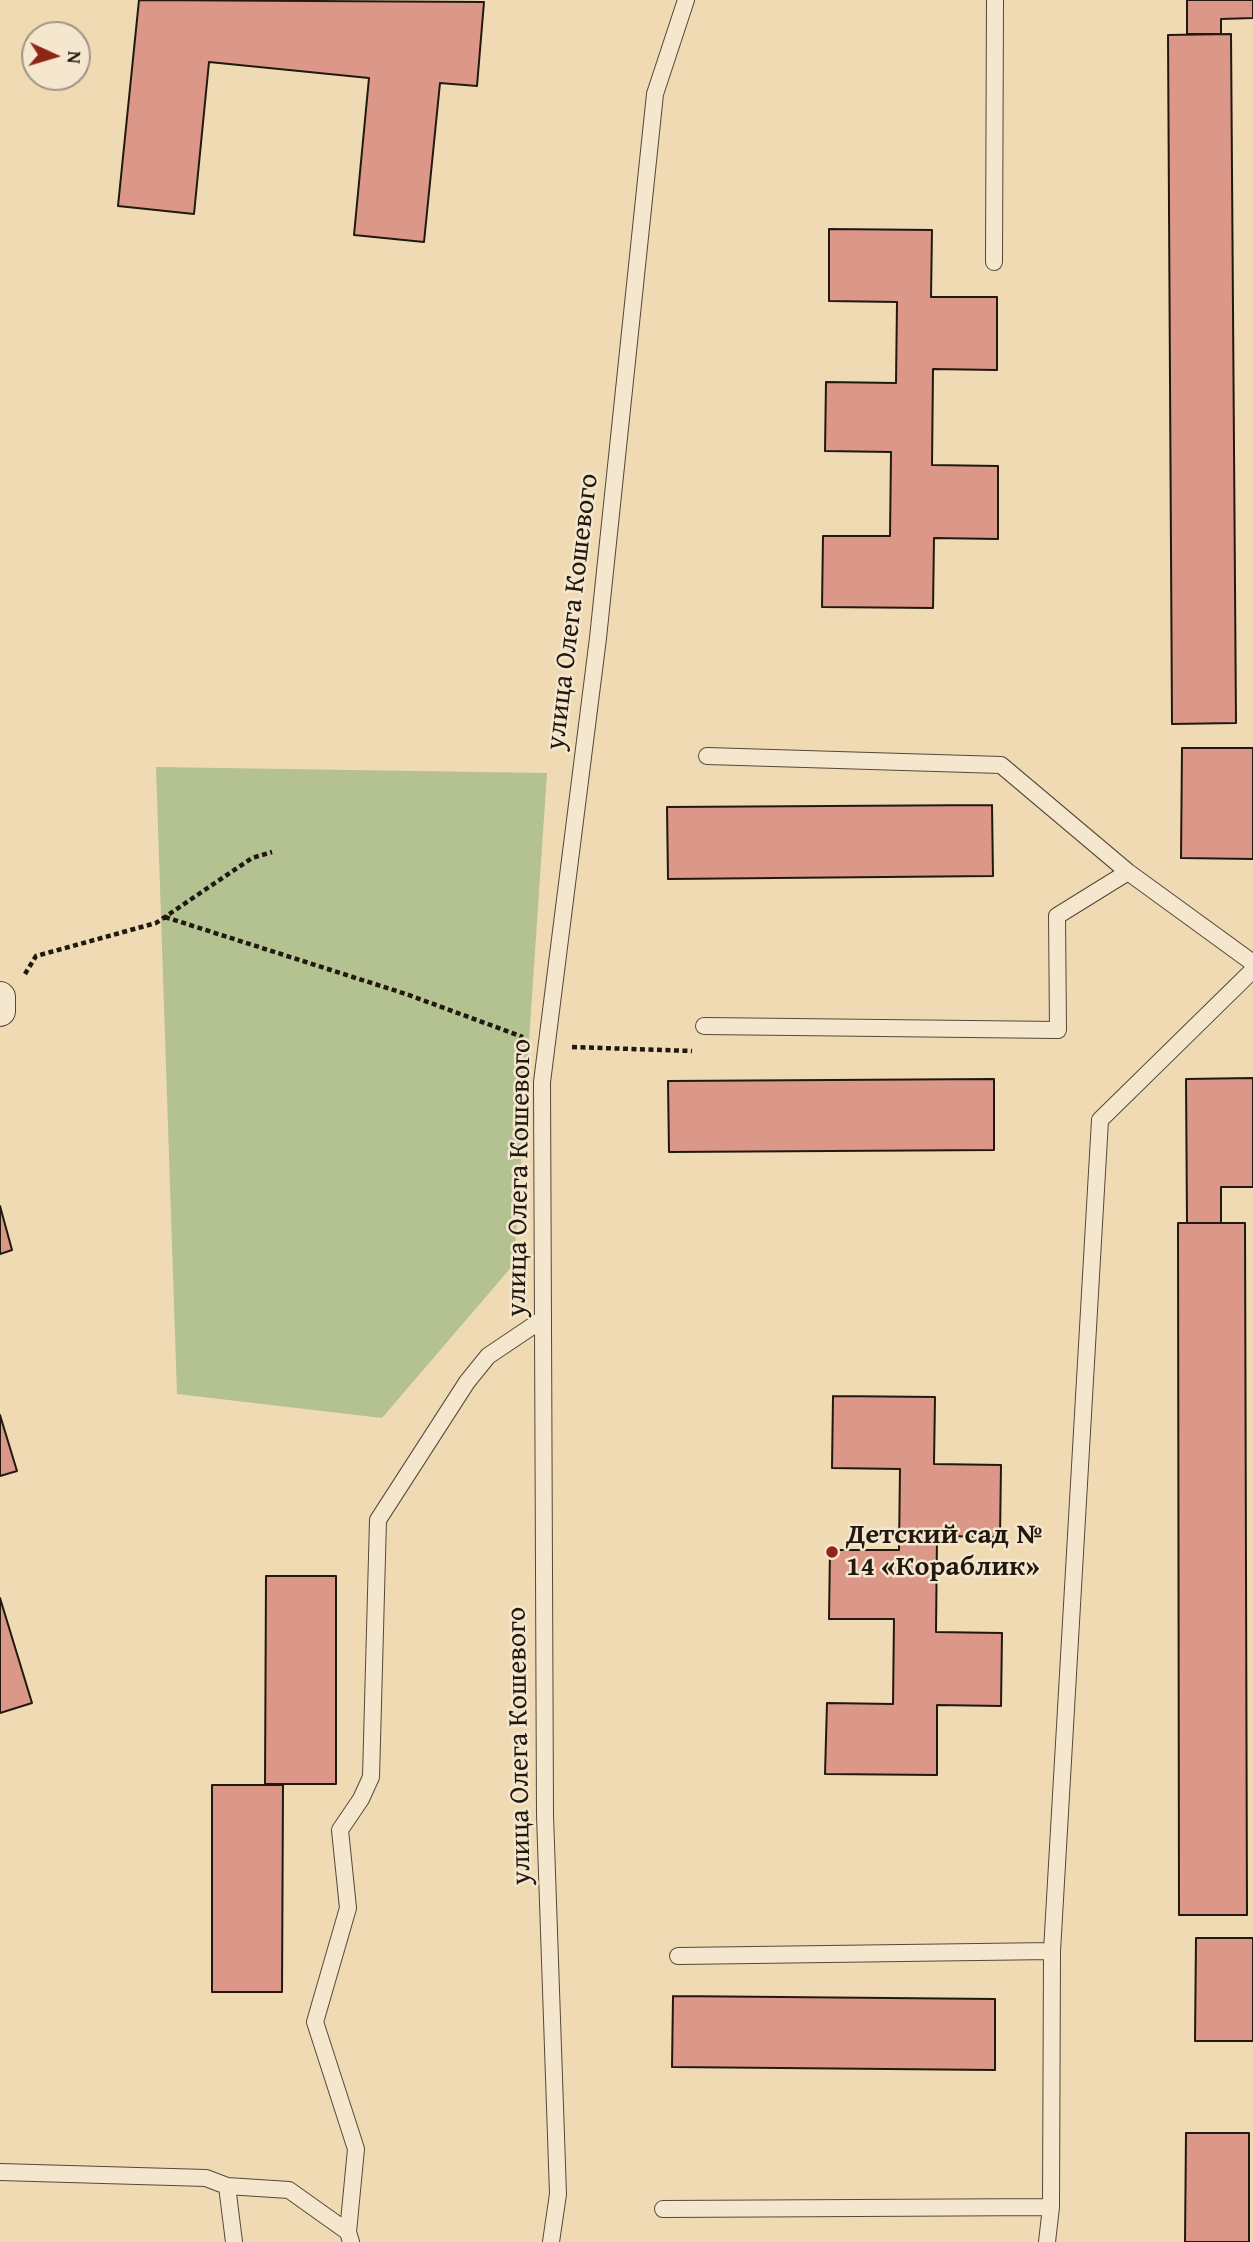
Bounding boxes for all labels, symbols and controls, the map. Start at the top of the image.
north arrow [21,21,91,91]
text: N [61,50,89,65]
street label: улица Олега Кошевого [539,472,607,752]
street label: улица Олега Кошевого [501,1038,539,1318]
place label: Детский сад № 14 «Кораблик» [846,1519,1043,1585]
marker: Детский сад № 14 «Кораблик» [824,1544,840,1560]
street label: улица Олега Кошевого [501,1606,539,1886]

